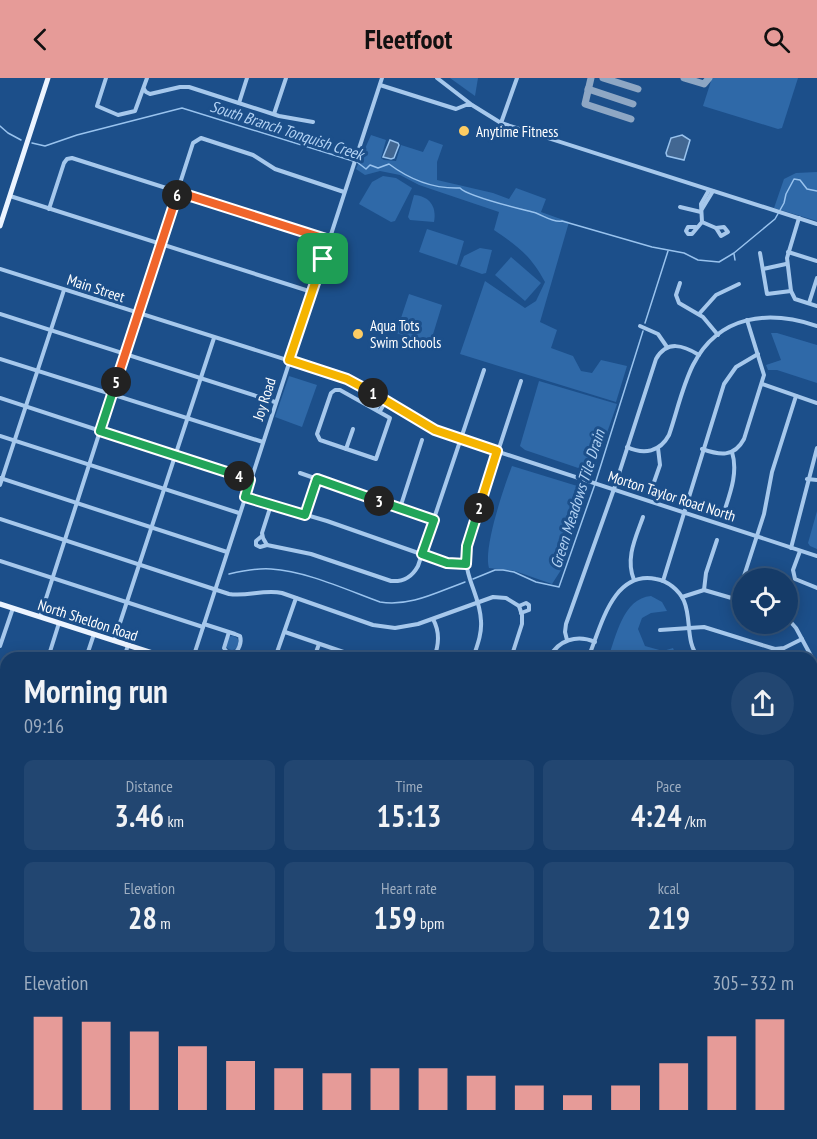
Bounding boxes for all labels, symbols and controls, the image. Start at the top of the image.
text: Fleetfoot [365,22,452,56]
icon: back [24,23,57,56]
icon: search [760,23,793,56]
water label: South Branch Tonquish Creek [208,96,368,165]
place label: Anytime Fitness [476,122,558,141]
marker: Anytime Fitness [457,124,471,138]
pin: 6 [162,180,192,210]
text: 6 [173,185,181,205]
pin [297,233,348,284]
icon: arrive [306,242,339,275]
street label: Main Street [65,270,127,306]
place label: Aqua Tots Swim Schools [370,316,441,352]
marker: Aqua Tots Swim Schools [351,327,365,341]
pin: 5 [101,367,131,397]
text: 5 [112,372,120,392]
street label: Joy Road [248,375,280,424]
pin: 1 [358,378,388,408]
text: 1 [369,383,377,403]
water label: Green Meadows Tile Drain [545,426,609,571]
pin: 4 [224,461,254,491]
text: 4 [235,466,243,486]
street label: Morton Taylor Road North [606,466,738,526]
pin: 3 [364,486,394,516]
text: 3 [375,491,383,511]
pin: 2 [464,493,494,523]
text: 2 [475,498,483,518]
map controls [732,568,798,634]
button: locate [732,568,798,634]
street label: North Sheldon Road [36,595,140,645]
text: Morning run [24,669,168,712]
button: share [731,672,794,735]
text: 09:16 [24,713,64,739]
text: Distance [126,776,173,796]
text: Time [395,776,423,796]
text: Pace [656,776,681,796]
text: 3.46 [115,796,164,835]
text: 15:13 [377,796,441,835]
text: 4:24 [631,796,682,835]
text: km [164,811,184,831]
text: /km [682,811,706,831]
text: Elevation [124,878,175,898]
text: Heart rate [381,878,437,898]
text: kcal [658,878,680,898]
text: 28 [128,898,157,937]
text: 159 [374,898,417,937]
text: 219 [647,898,690,937]
text: m [157,913,171,933]
text: bpm [417,913,444,933]
text: Elevation [24,970,88,996]
text: 305–332 m [712,970,794,996]

